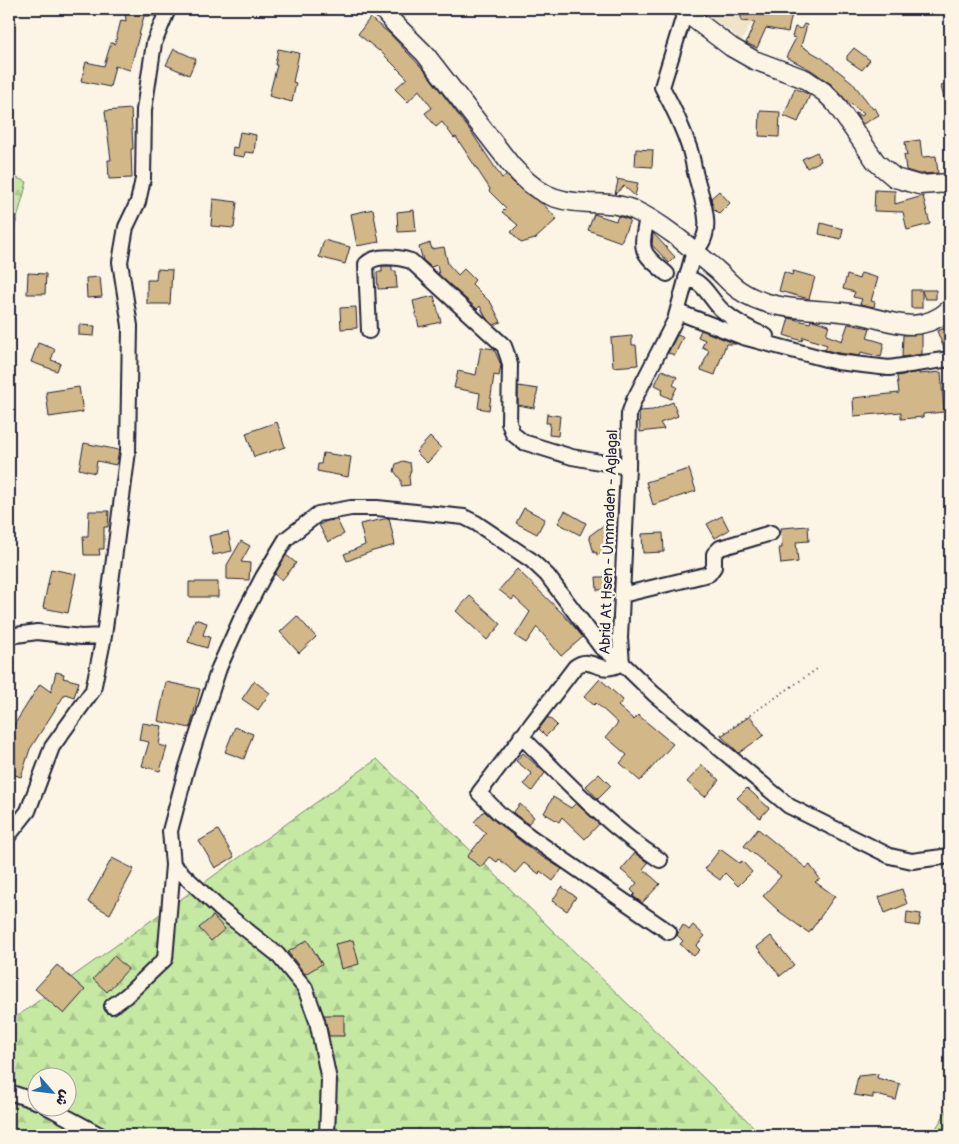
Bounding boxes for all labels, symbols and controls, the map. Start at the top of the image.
street label: Abrid At Ḥsen - Ummaden - Aglagal [596,429,622,655]
north arrow [28,1066,78,1116]
text: ش [52,1087,74,1109]

